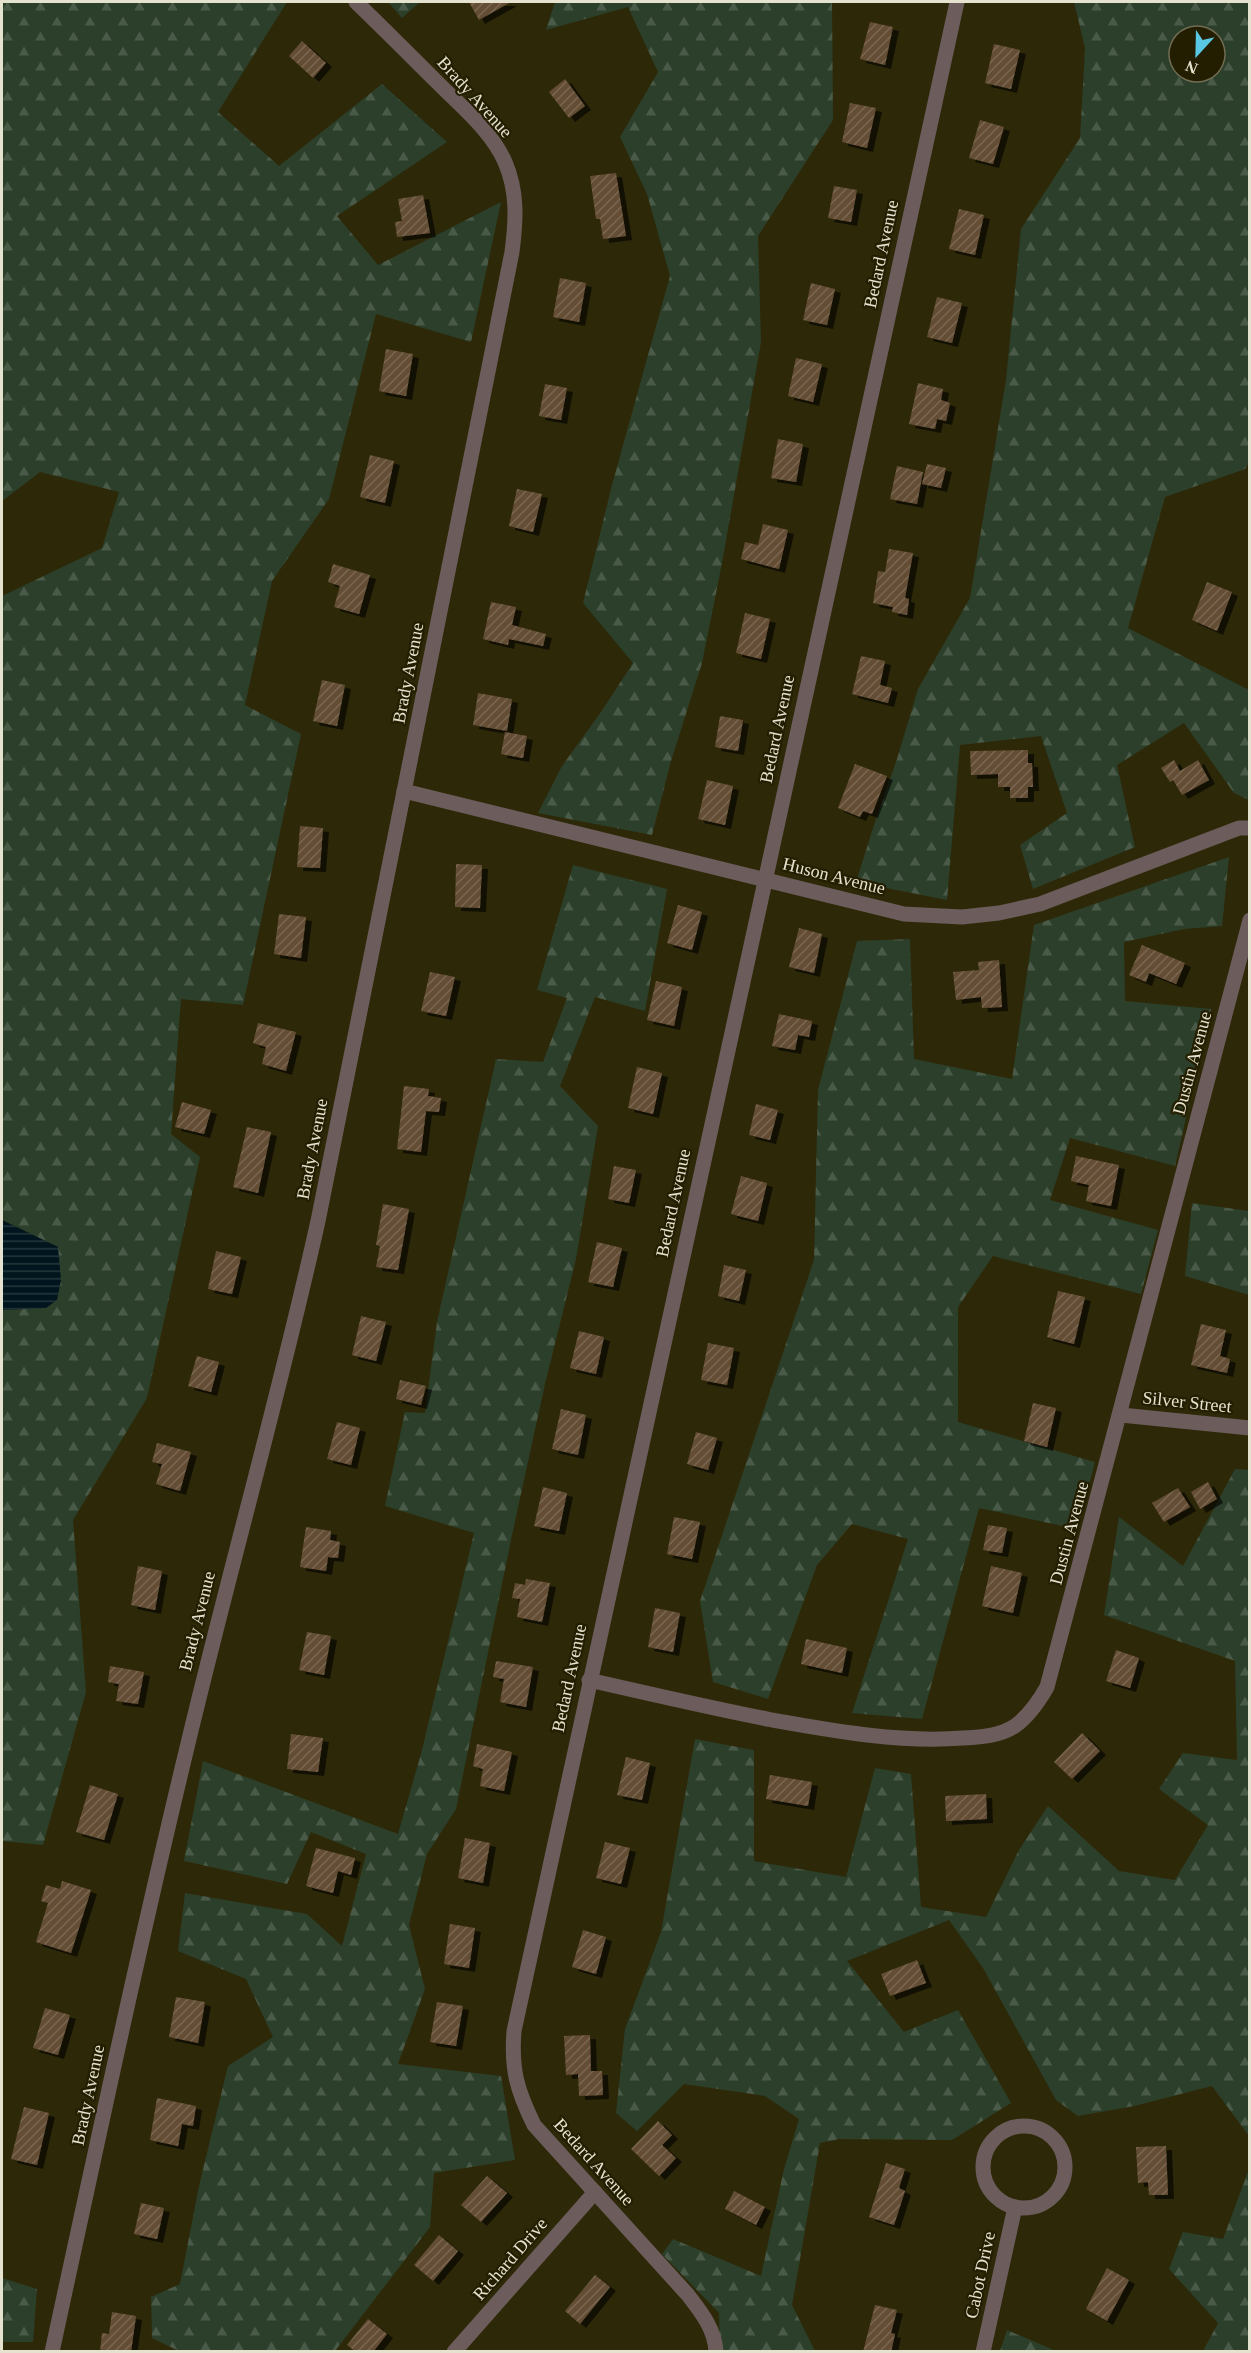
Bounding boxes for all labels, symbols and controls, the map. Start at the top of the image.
north arrow [1167,24,1227,84]
street label: Brady Avenue [433,52,517,142]
text: N [1183,57,1200,77]
street label: Bedard Avenue [860,198,902,310]
street label: Brady Avenue [388,621,428,725]
street label: Bedard Avenue [756,673,798,785]
street label: Huson Avenue [781,854,887,898]
street label: Dustin Avenue [1169,1009,1215,1117]
street label: Brady Avenue [292,1097,332,1201]
street label: Bedard Avenue [652,1147,694,1259]
street label: Silver Street [1141,1387,1233,1417]
street label: Dustin Avenue [1046,1479,1092,1587]
street label: Brady Avenue [175,1569,219,1673]
street label: Bedard Avenue [548,1622,590,1734]
street label: Brady Avenue [68,2043,108,2147]
street label: Bedard Avenue [550,2114,638,2210]
street label: Richard Drive [469,2214,551,2304]
street label: Cabot Drive [961,2230,999,2320]

